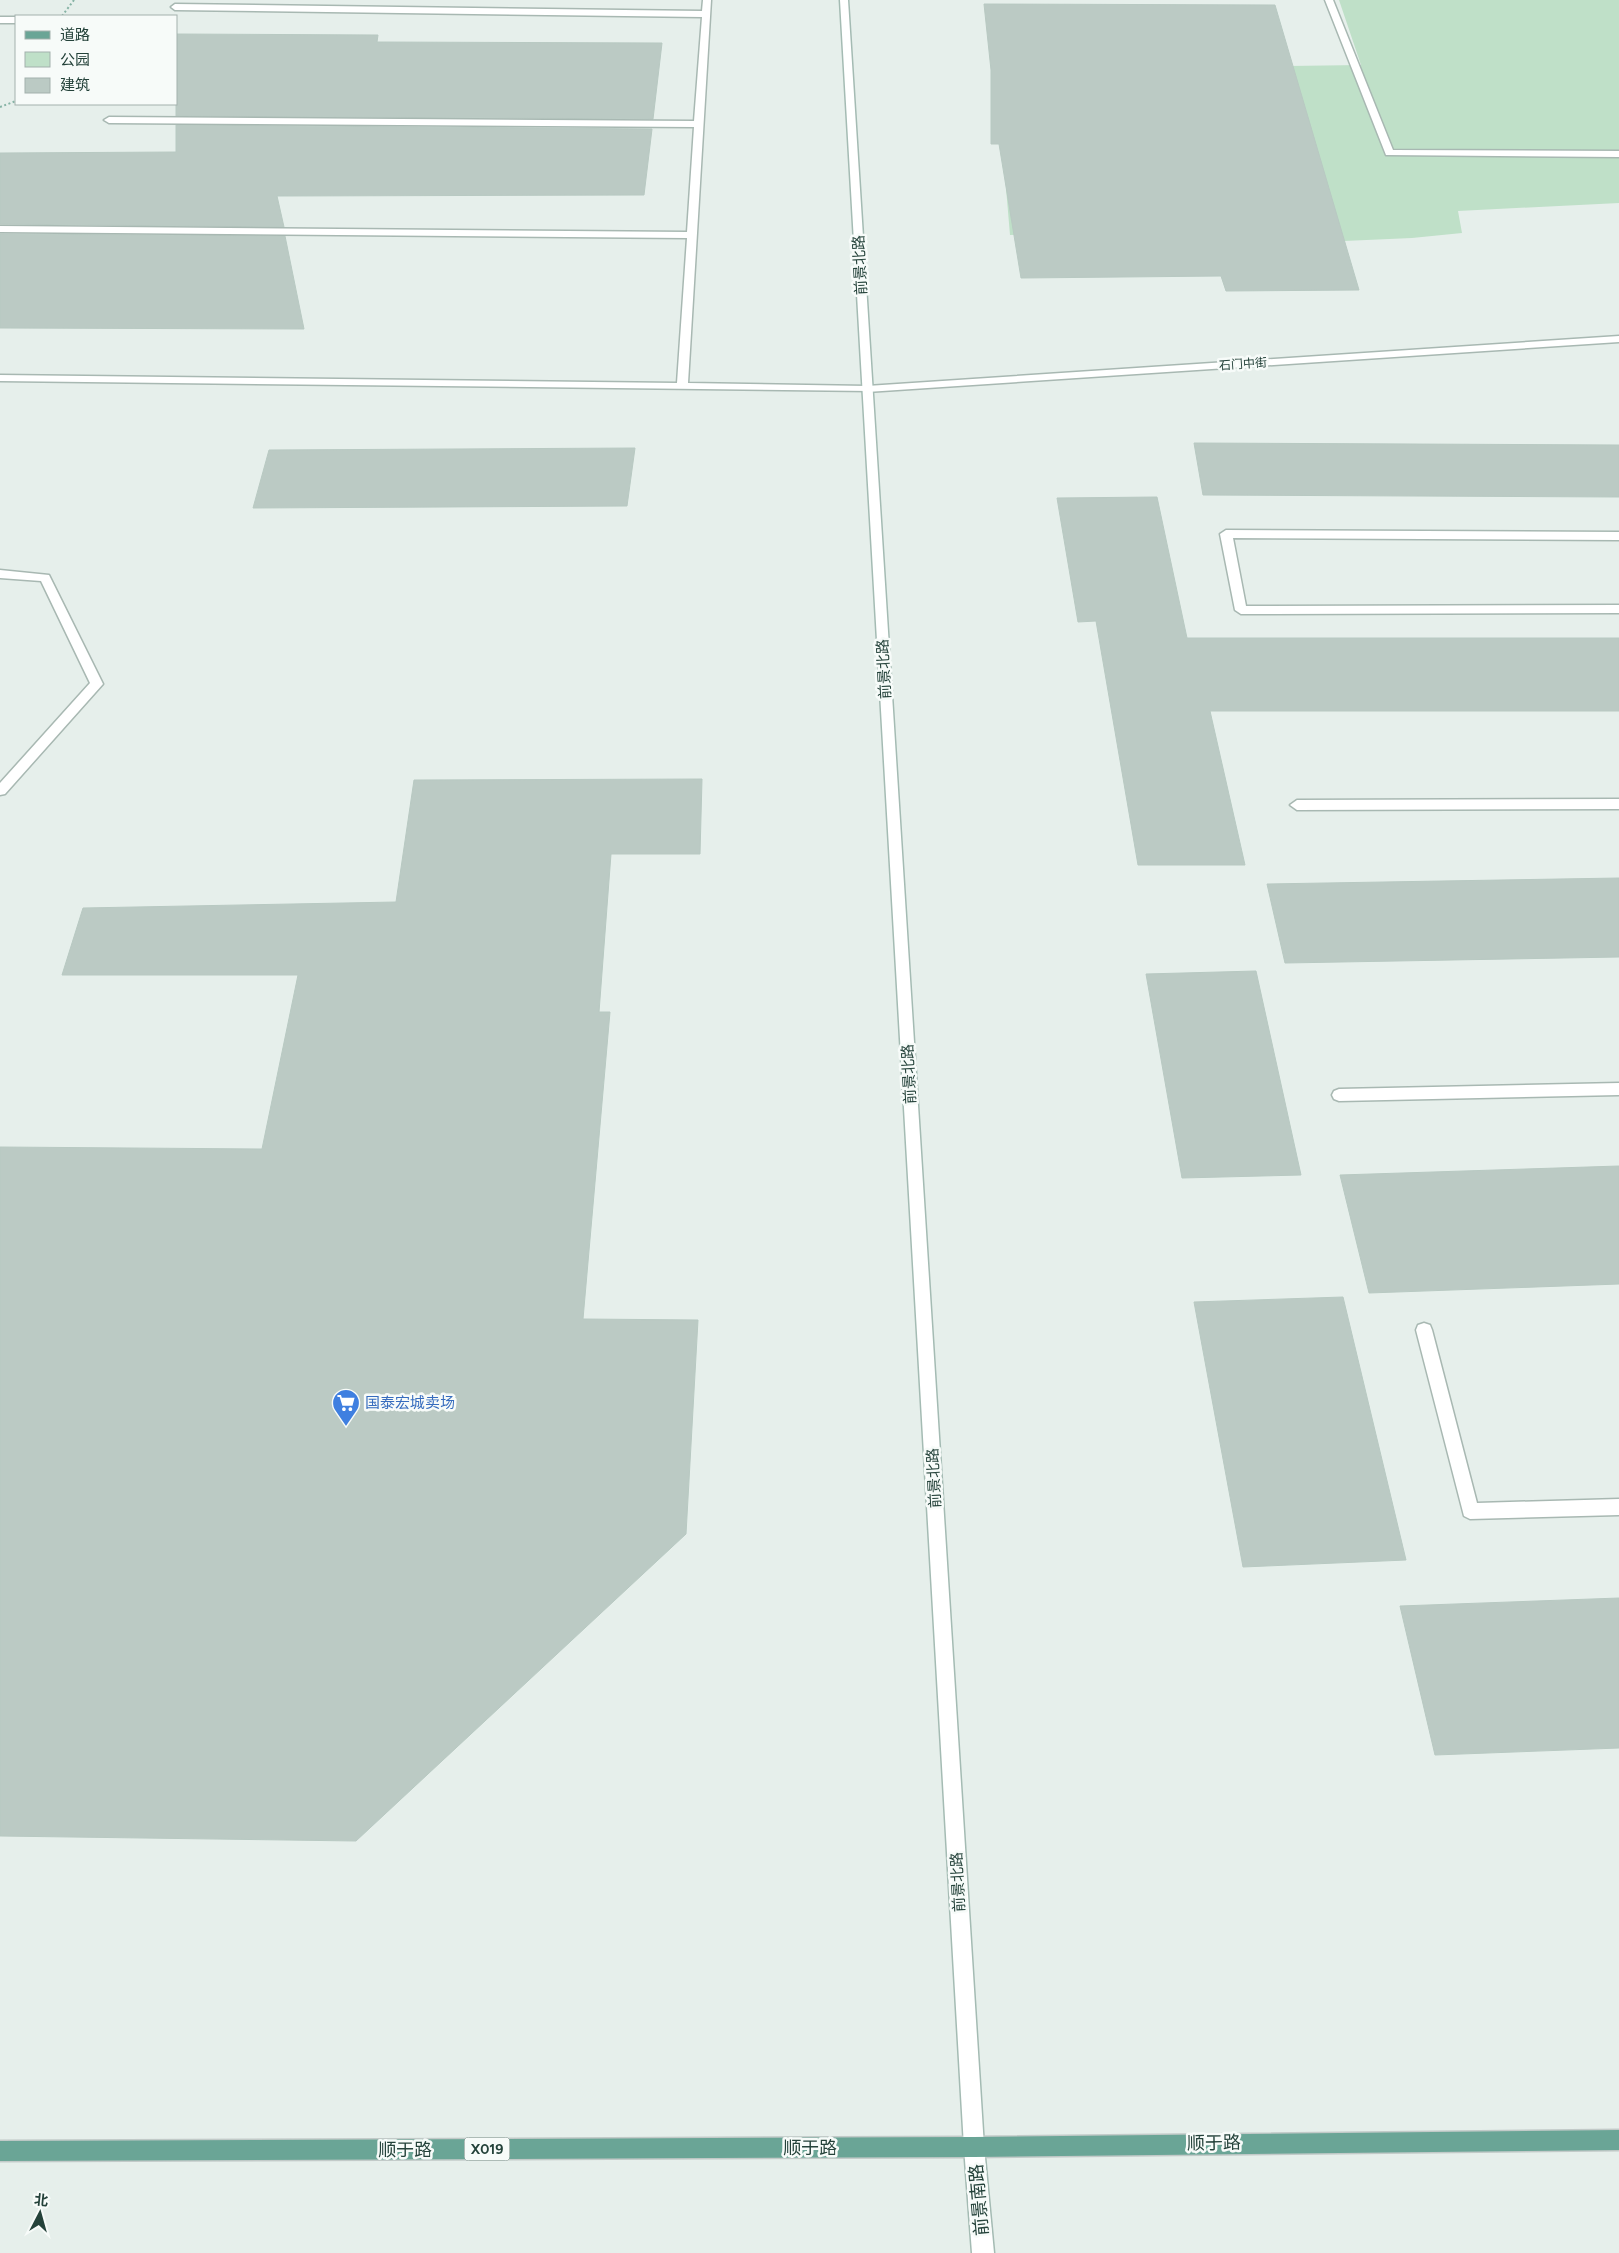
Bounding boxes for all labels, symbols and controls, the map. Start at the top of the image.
legend [15,15,178,105]
text: 道路 [60,26,90,44]
text: 公园 [60,51,90,69]
text: 建筑 [60,76,90,94]
street label: 前景北路 [849,235,871,295]
street label: 石门中街 [1219,355,1267,373]
street label: 前景北路 [873,639,895,699]
street label: 前景北路 [898,1044,920,1104]
supermarket icon: 国泰宏城卖场 [331,1388,361,1427]
place label: 国泰宏城卖场 [365,1394,455,1412]
street label: 前景北路 [923,1448,945,1508]
street label: 前景北路 [947,1852,969,1912]
street label: 顺于路 [1187,2132,1241,2154]
street label: 顺于路 [783,2137,837,2159]
road number: X019 [464,2138,510,2160]
street label: 顺于路 [378,2139,432,2161]
street label: 前景南路 [965,2163,993,2237]
north arrow [15,2188,65,2238]
text: 北 [33,2191,49,2210]

